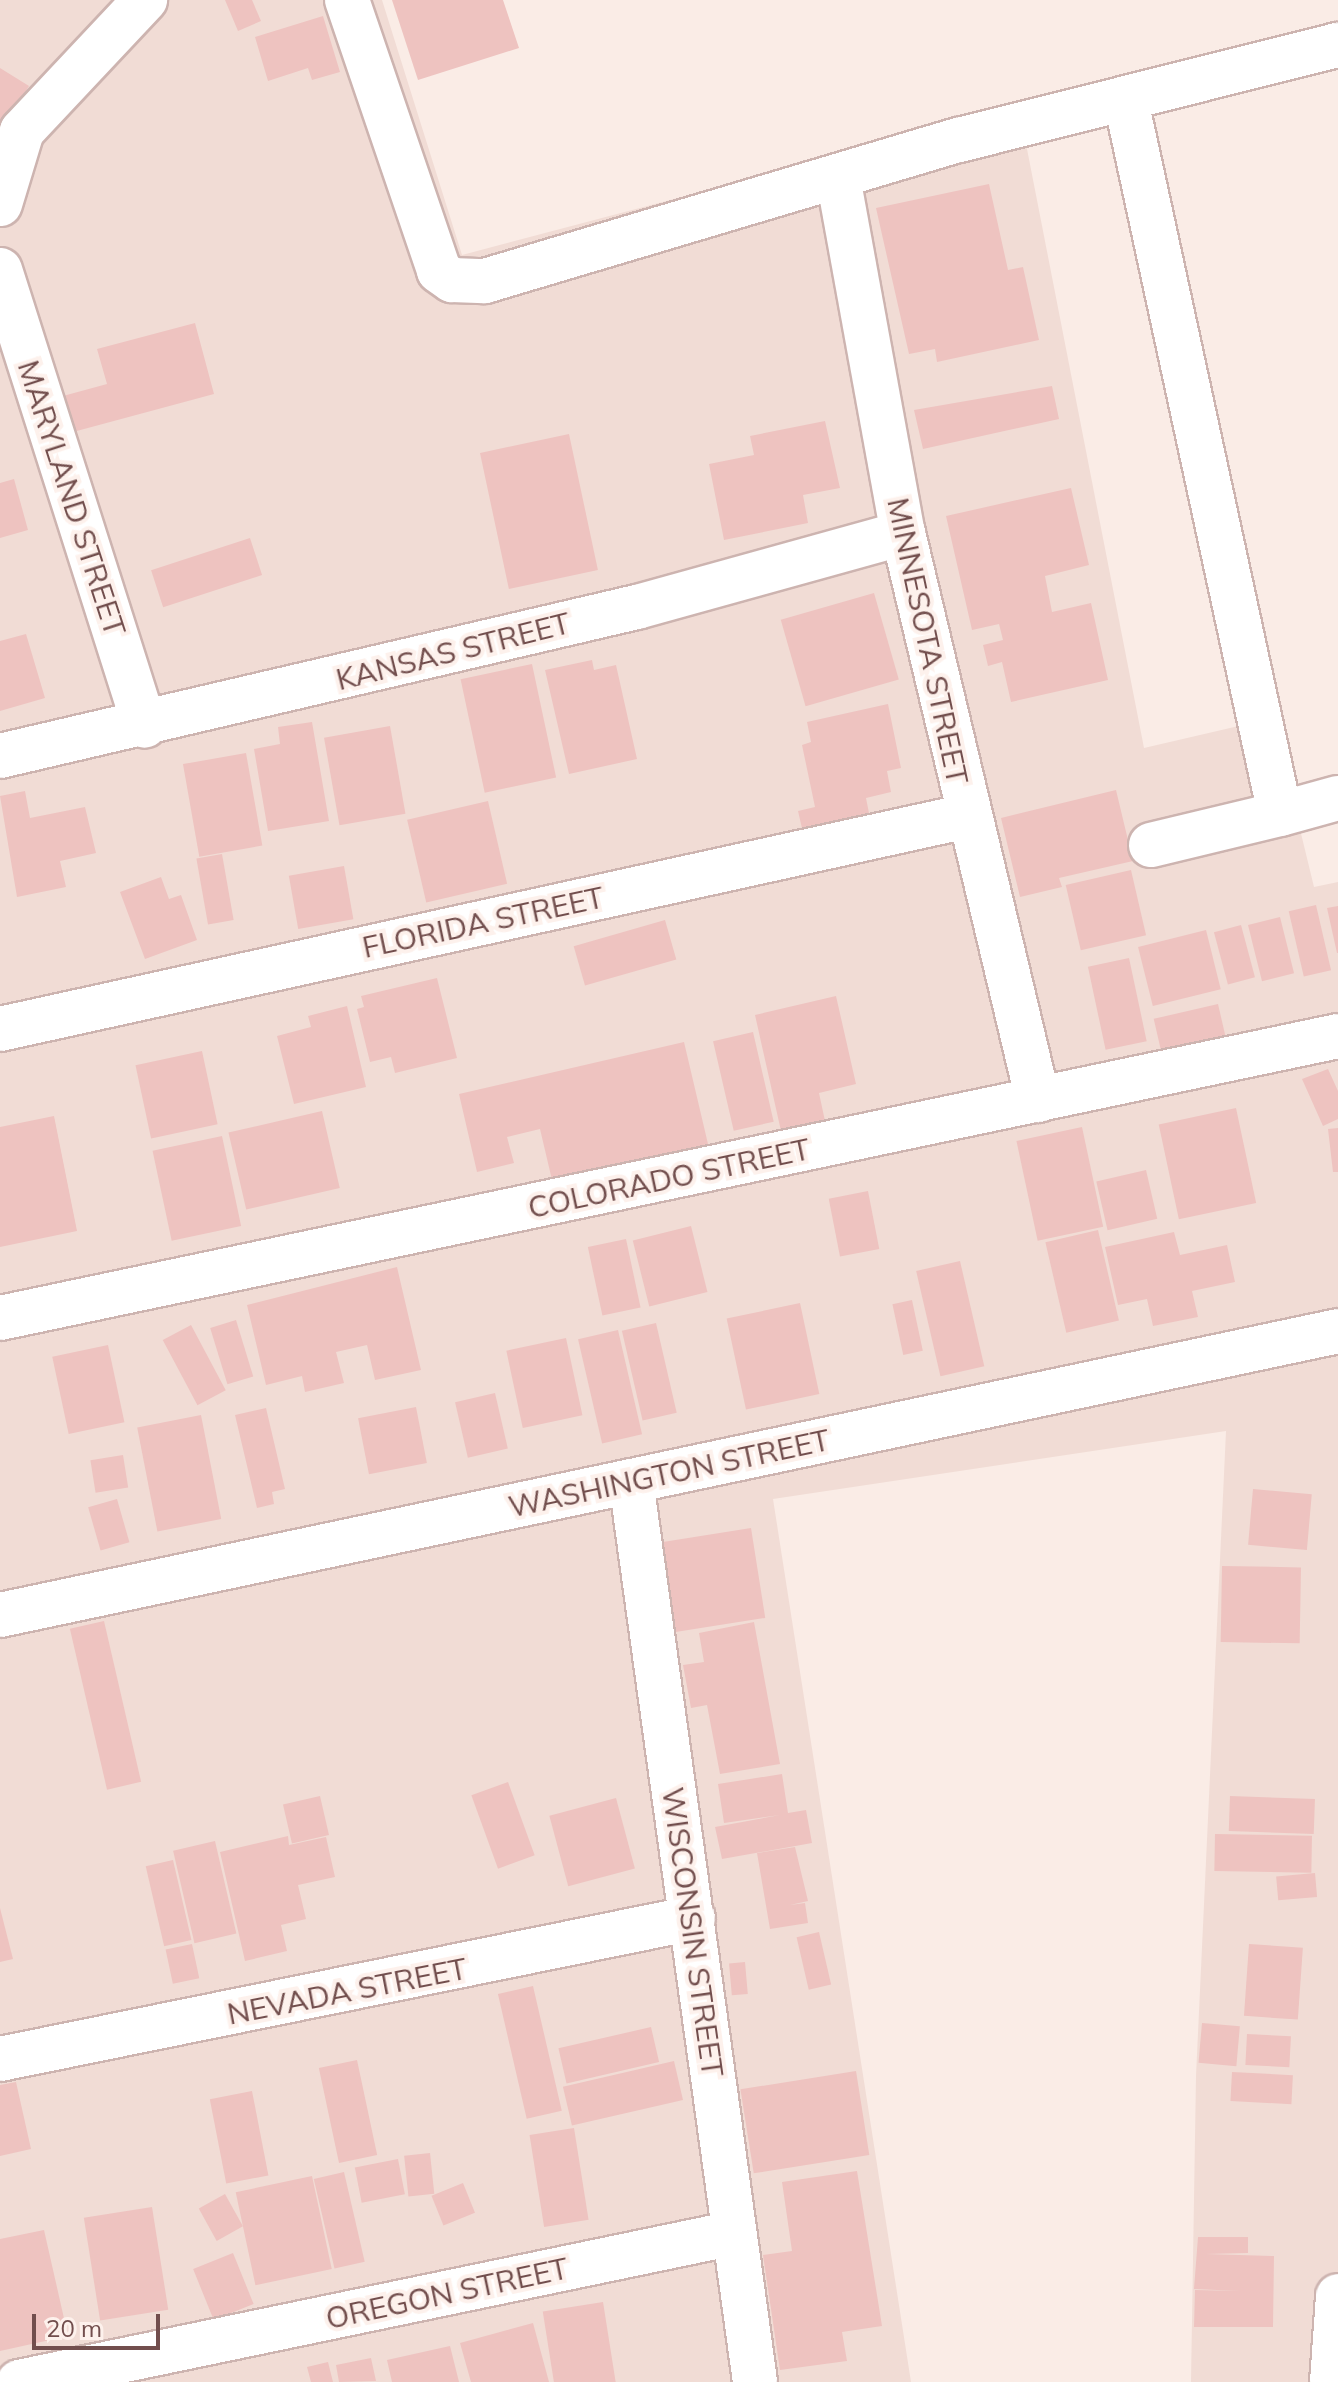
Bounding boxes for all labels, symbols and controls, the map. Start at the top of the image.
street label: MARYLAND STREET [10,356,134,640]
street label: MINNESOTA STREET [880,494,976,788]
street label: KANSAS STREET [332,605,574,697]
street label: FLORIDA STREET [359,879,607,965]
street label: COLORADO STREET [525,1131,813,1225]
street label: WASHINGTON STREET [505,1421,833,1525]
street label: WISCONSIN STREET [655,1785,731,2079]
street label: NEVADA STREET [224,1950,470,2032]
street label: OREGON STREET [322,2250,572,2336]
scale bar [36,2298,164,2348]
text: 20 m [46,2313,102,2343]

